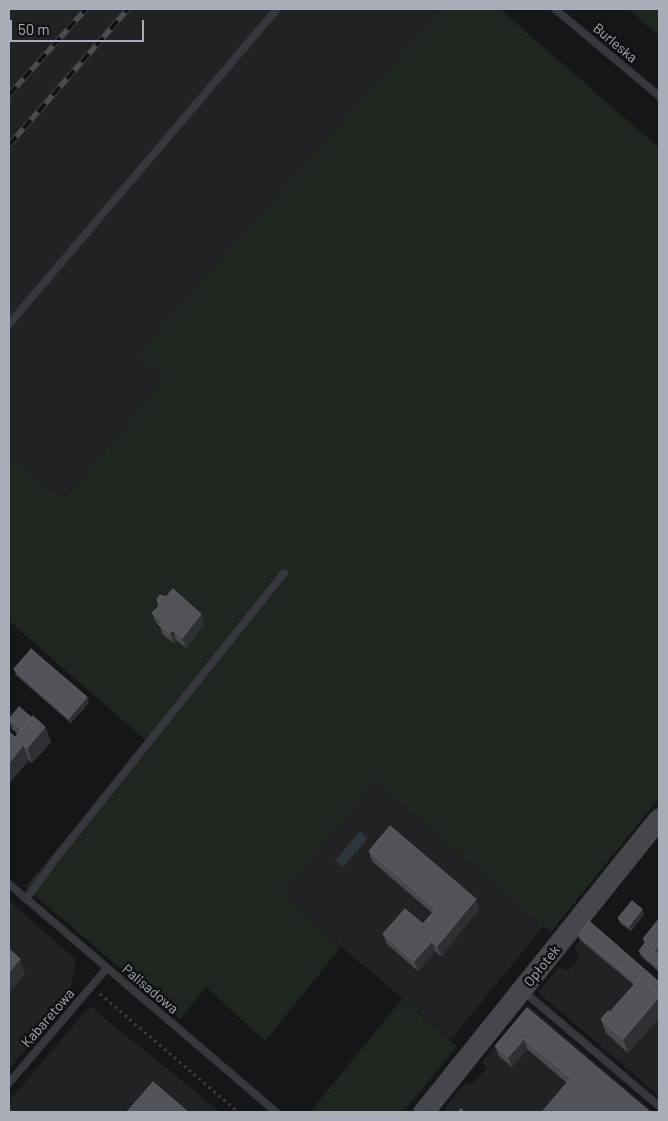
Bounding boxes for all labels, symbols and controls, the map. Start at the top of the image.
scale bar [12,10,146,42]
text: 50 m [18,20,50,38]
street label: Burleska [589,20,641,66]
street label: Opłotek [520,942,564,990]
street label: Palisadowa [118,961,182,1017]
street label: Kabaretowa [18,985,78,1051]

